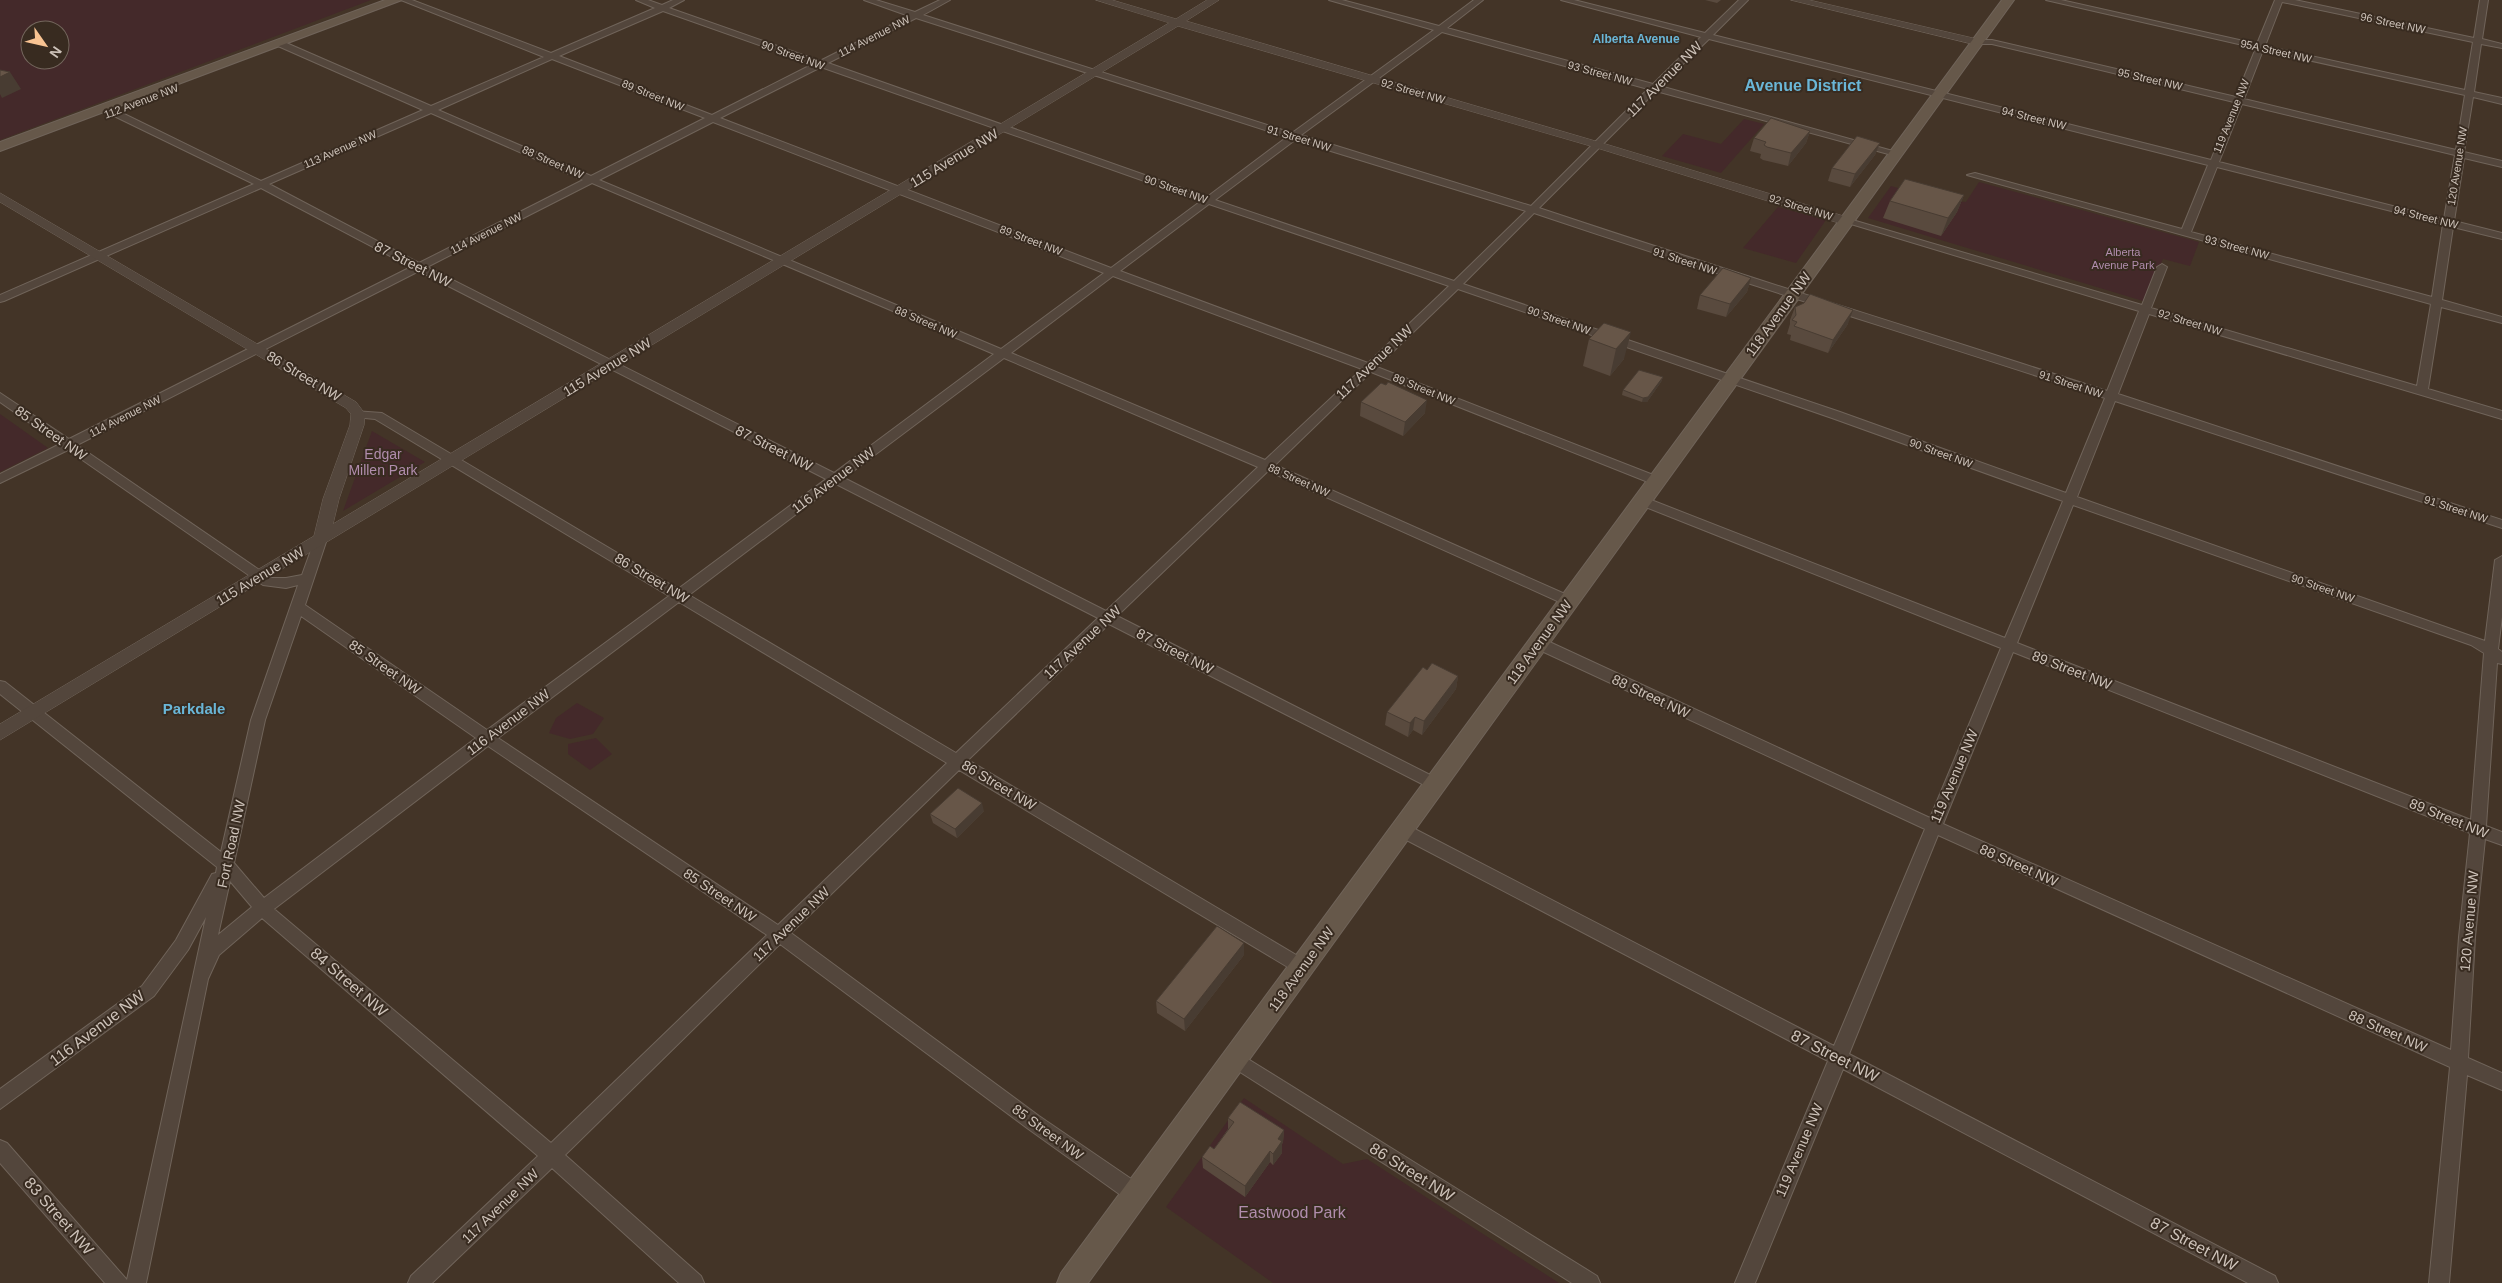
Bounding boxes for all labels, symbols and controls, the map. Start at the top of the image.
street label: 96 Street NW [2359,10,2427,36]
street label: 114 Avenue NW [836,13,912,59]
north arrow [20,20,70,70]
district label: Alberta Avenue [1592,32,1680,46]
street label: 117 Avenue NW [1623,37,1706,120]
street label: 95A Street NW [2239,37,2313,65]
street label: 90 Street NW [760,38,827,72]
text: N [46,44,65,61]
street label: 93 Street NW [1567,59,1634,87]
street label: 95 Street NW [2116,66,2184,92]
street label: 92 Street NW [1380,76,1447,106]
street label: 89 Street NW [620,77,686,113]
district label: Avenue District [1745,77,1862,94]
street label: 119 Avenue NW [2211,77,2251,155]
street label: 112 Avenue NW [102,81,180,121]
street label: 94 Street NW [2001,104,2068,132]
street label: 91 Street NW [1266,123,1333,154]
street label: 115 Avenue NW [907,125,1002,191]
street label: 120 Avenue NW [2445,125,2469,206]
street label: 113 Avenue NW [302,127,379,170]
street label: 88 Street NW [520,143,586,181]
street label: 90 Street NW [1143,173,1210,206]
street label: 92 Street NW [1768,192,1835,223]
street label: 94 Street NW [2393,203,2460,231]
street label: 114 Avenue NW [448,210,524,256]
street label: 89 Street NW [998,223,1065,258]
street label: 93 Street NW [2204,233,2271,261]
street label: 87 Street NW [372,238,455,291]
street label: 91 Street NW [1652,245,1719,277]
park label: Alberta Avenue Park [2092,246,2155,271]
street label: 118 Avenue NW [1742,268,1814,359]
street label: 88 Street NW [893,304,959,341]
street label: 90 Street NW [1526,304,1593,337]
street label: 92 Street NW [2157,307,2224,338]
street label: 117 Avenue NW [1333,321,1416,402]
street label: 115 Avenue NW [560,334,655,400]
street label: 86 Street NW [264,348,345,405]
street label: 91 Street NW [2038,368,2105,400]
street label: 89 Street NW [1391,371,1457,407]
street label: 114 Avenue NW [87,393,163,439]
street label: 85 Street NW [12,402,91,464]
street label: 87 Street NW [733,422,816,475]
street label: 90 Street NW [1908,436,1975,470]
street label: 116 Avenue NW [788,443,878,516]
park label: Edgar Millen Park [348,446,419,478]
street label: 88 Street NW [1266,461,1332,499]
street label: 91 Street NW [2423,493,2490,525]
street label: 115 Avenue NW [213,543,308,609]
street label: 86 Street NW [612,550,693,607]
street label: 90 Street NW [2290,572,2357,605]
street label: 118 Avenue NW [1503,596,1575,687]
street label: 117 Avenue NW [1040,602,1125,682]
street label: 87 Street NW [1134,625,1217,678]
street label: 85 Street NW [346,636,425,698]
street label: 89 Street NW [2030,647,2115,693]
street label: 88 Street NW [1610,671,1693,721]
street label: 116 Avenue NW [463,685,553,758]
district label: Parkdale [163,700,225,717]
street label: 119 Avenue NW [1927,726,1981,825]
street label: 86 Street NW [959,757,1040,814]
street label: 89 Street NW [2407,795,2492,841]
street label: Fort Road NW [214,798,248,889]
street label: 88 Street NW [1977,841,2061,890]
street label: 85 Street NW [681,865,760,926]
street label: 120 Avenue NW [2457,869,2481,972]
street label: 117 Avenue NW [750,883,833,964]
street label: 118 Avenue NW [1265,923,1337,1014]
street label: 84 Street NW [307,944,391,1021]
street label: 116 Avenue NW [46,986,148,1069]
street label: 88 Street NW [2346,1007,2430,1056]
street label: 87 Street NW [1788,1027,1882,1086]
street label: 119 Avenue NW [1772,1100,1826,1199]
street label: 85 Street NW [1009,1101,1087,1164]
street label: 86 Street NW [1367,1139,1458,1205]
street label: 117 Avenue NW [459,1165,542,1246]
street label: 83 Street NW [21,1174,98,1258]
park label: Eastwood Park [1238,1204,1347,1221]
street label: 87 Street NW [2148,1214,2241,1274]

